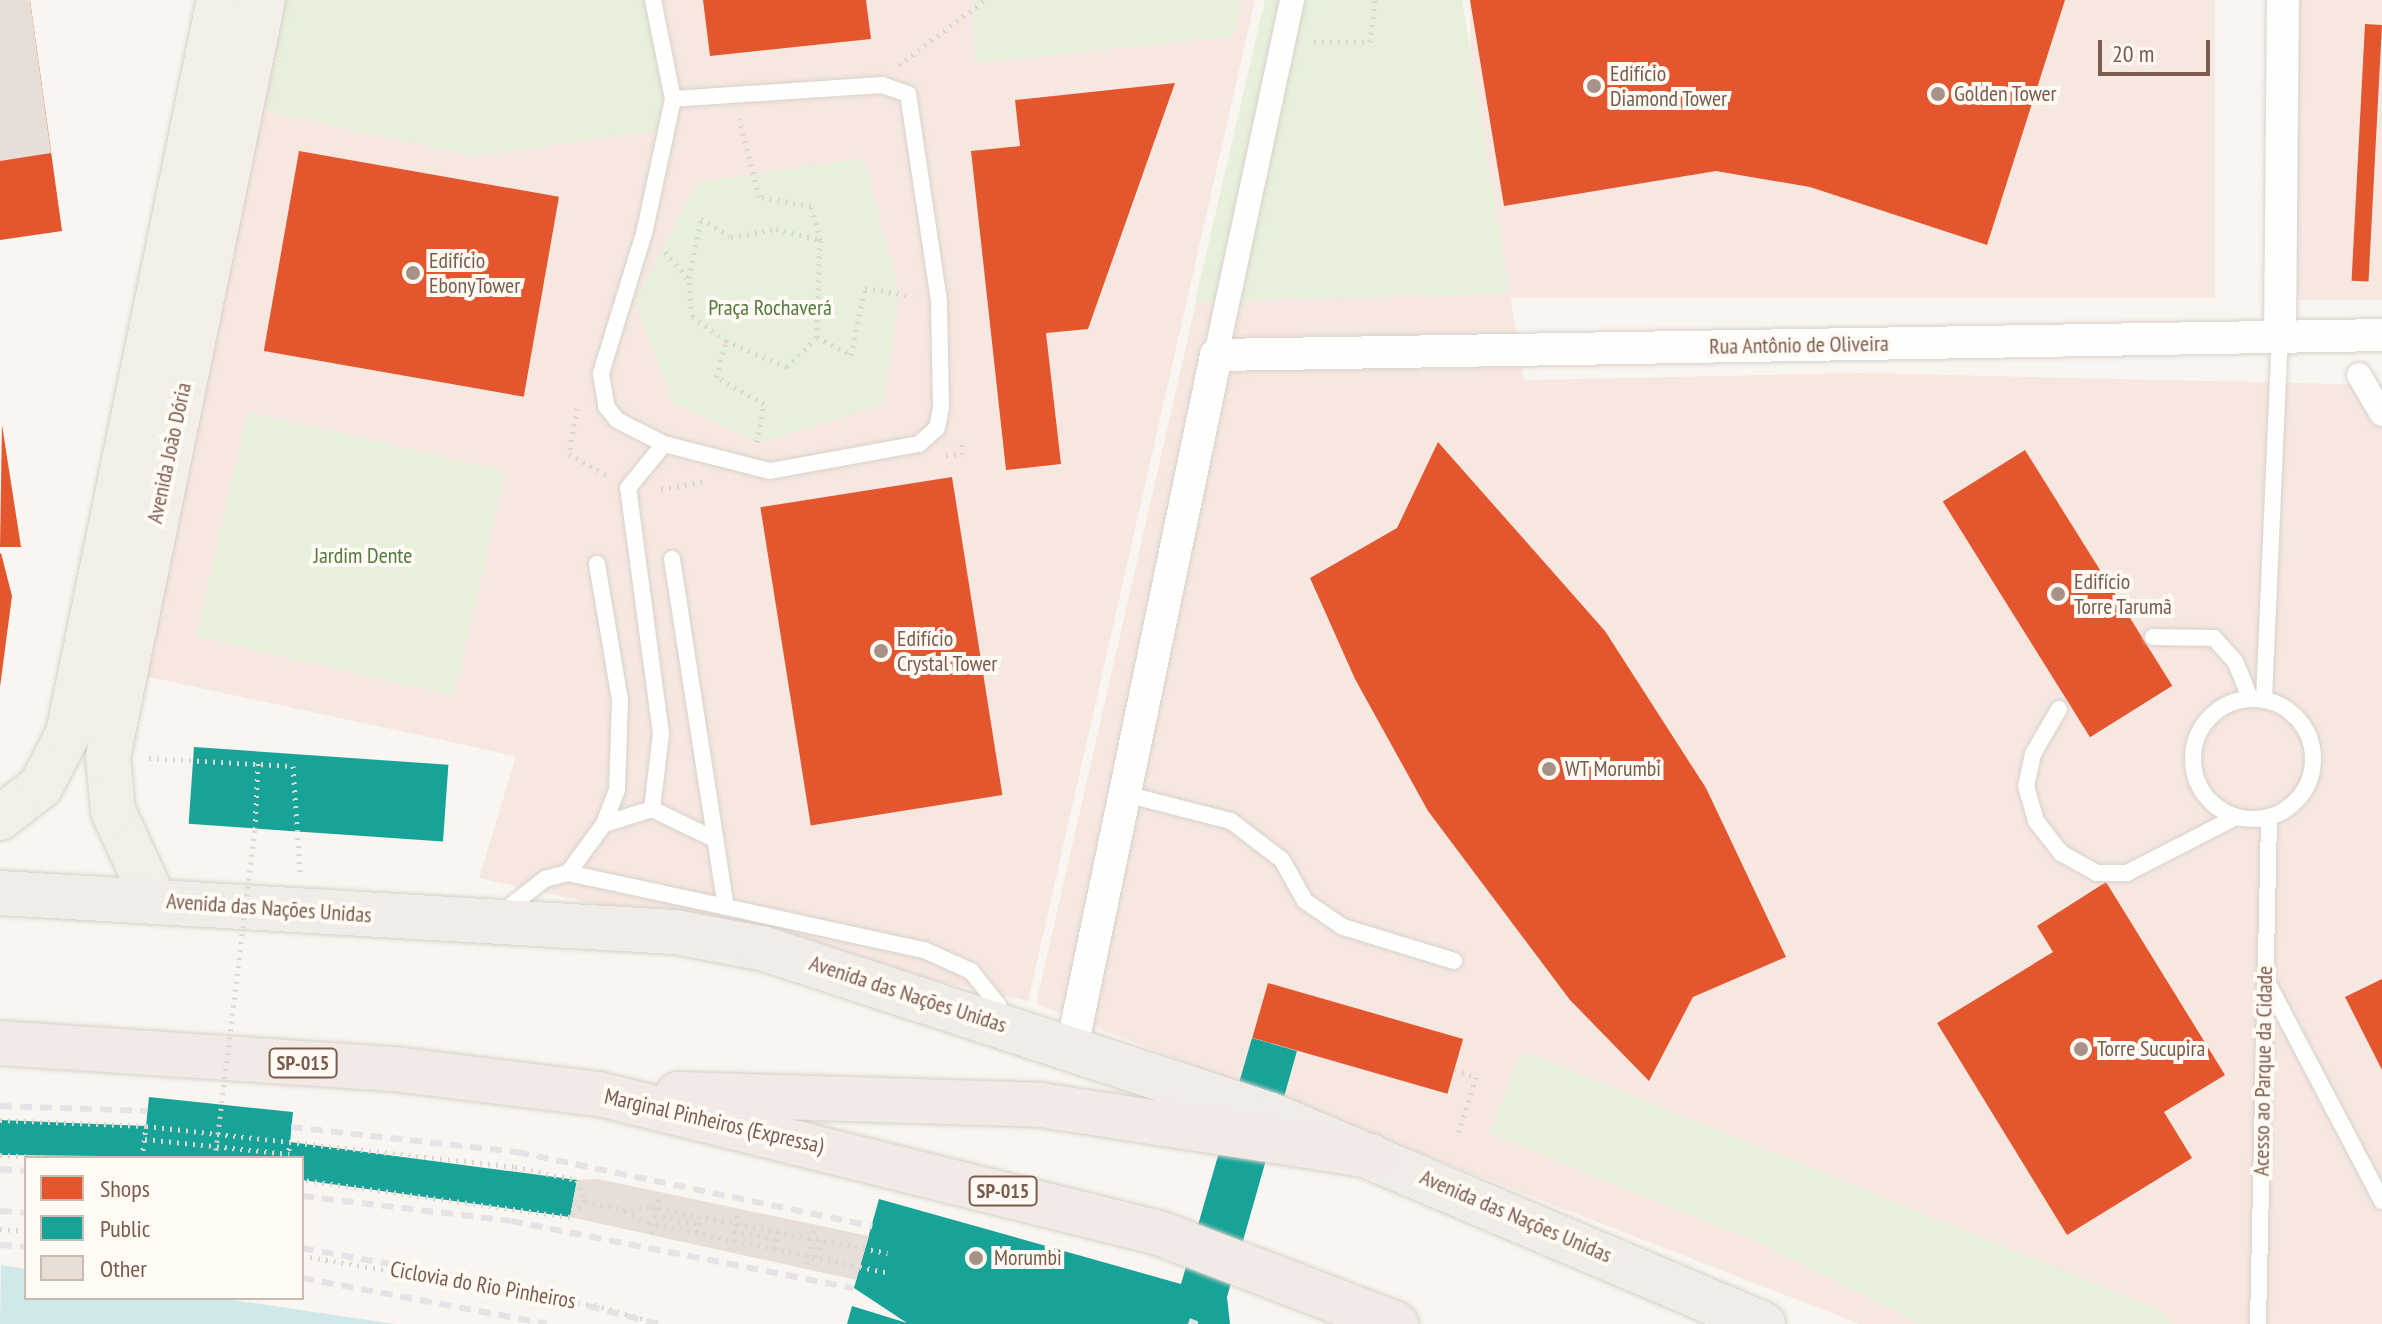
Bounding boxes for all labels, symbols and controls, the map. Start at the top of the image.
scale bar [2102,24,2214,74]
text: 20 m [2112,38,2154,69]
place label: Edifício Diamond Tower [1610,60,1728,112]
marker: Edifício Diamond Tower [1585,77,1603,95]
place label: Golden Tower [1954,81,2057,107]
marker: Golden Tower [1929,85,1947,103]
place label: Edifício EbonyTower [429,247,520,298]
marker: Edifício EbonyTower [404,264,422,282]
park label: Praça Rochaverá [708,295,832,321]
street label: Rua Antônio de Oliveira [1709,330,1889,360]
street label: Avenida João Dória [141,380,197,526]
park label: Jardim Dente [314,543,412,569]
place label: Edifício Torre Tarumã [2074,568,2172,620]
marker: Edifício Torre Tarumã [2049,585,2067,603]
place label: Edifício Crystal Tower [897,625,998,676]
marker: Edifício Crystal Tower [872,642,890,660]
place label: WT Morumbi [1565,756,1662,782]
marker: WT Morumbi [1540,760,1558,778]
street label: Avenida das Nações Unidas [166,888,372,928]
street label: Avenida das Nações Unidas [806,950,1010,1038]
street label: Acesso ao Parque da Cidade [2248,966,2278,1176]
place label: Torre Sucupira [2097,1036,2205,1062]
marker: Torre Sucupira [2072,1040,2090,1058]
road number: SP-015 [267,1047,339,1079]
street label: Marginal Pinheiros (Expressa) [602,1083,826,1159]
legend [24,1156,304,1300]
street label: Avenida das Nações Unidas [1416,1164,1616,1268]
text: Shops [100,1173,150,1204]
road number: SP-015 [967,1175,1039,1207]
text: Public [100,1213,150,1244]
place label: Morumbi [994,1245,1062,1271]
marker: Morumbi [965,1247,987,1269]
text: Other [100,1253,147,1284]
street label: Ciclovia do Rio Pinheiros [388,1256,578,1314]

